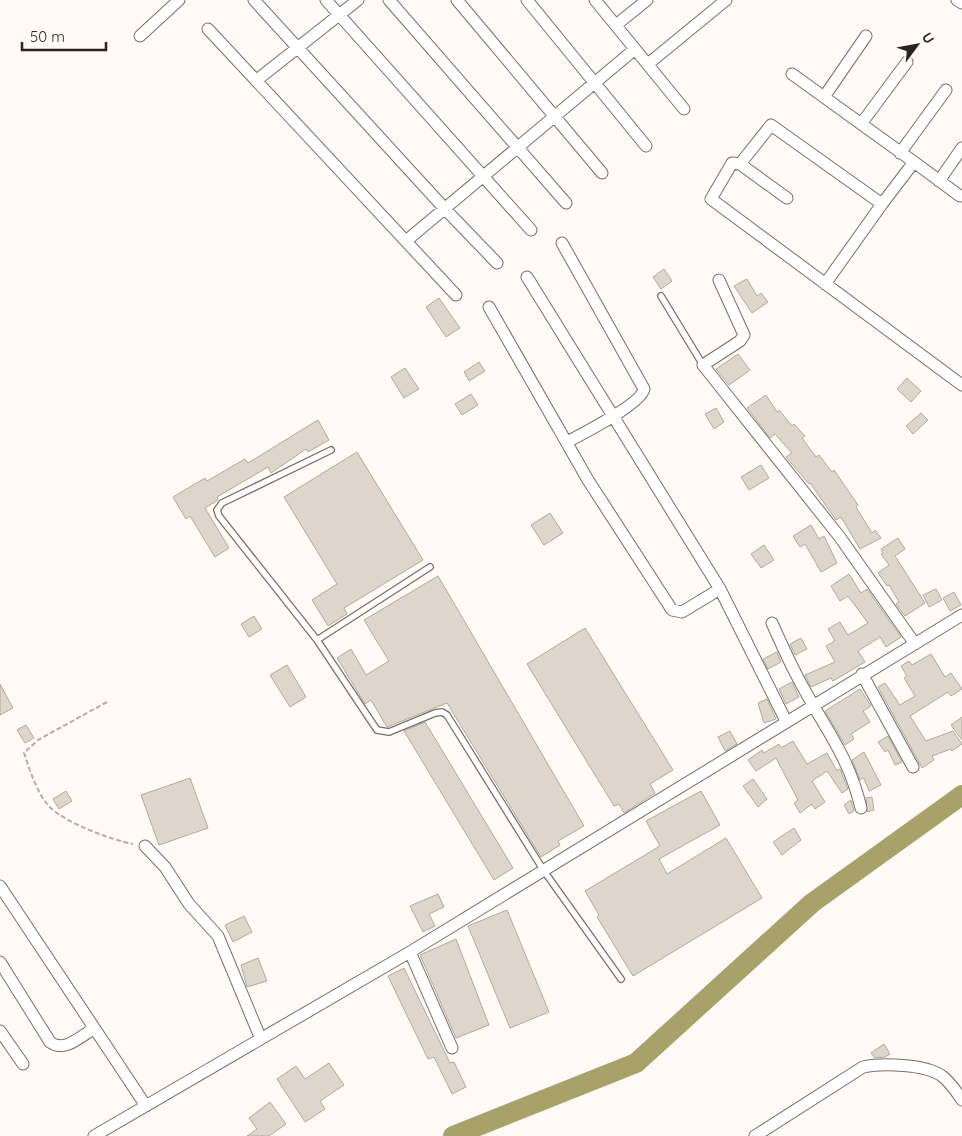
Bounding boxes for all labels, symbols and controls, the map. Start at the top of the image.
scale bar [22,20,106,52]
north arrow [892,20,942,70]
text: 50 m [30,27,65,46]
text: U [918,29,938,47]

